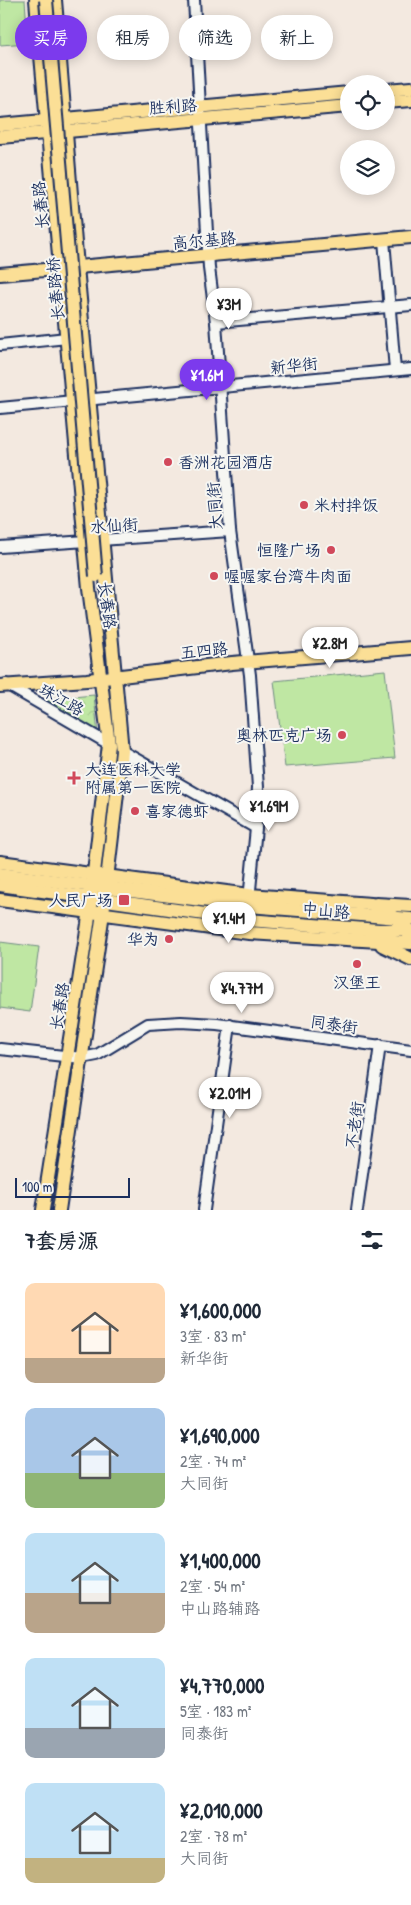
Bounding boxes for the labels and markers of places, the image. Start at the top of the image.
pin: ¥3M [205,288,253,330]
pin: ¥1.6M [172,358,242,401]
place label: 香洲花园酒店 [178,451,274,473]
marker: 香洲花园酒店 [162,456,174,468]
place label: 米村拌饭 [314,494,378,516]
marker: 米村拌饭 [298,499,310,511]
place label: 恒隆广场 [257,539,321,561]
marker: 恒隆广场 [325,544,337,556]
place label: 喔喔家台湾牛肉面 [224,565,352,587]
marker: 喔喔家台湾牛肉面 [208,570,220,582]
pin: ¥2.8M [295,626,365,669]
place label: 奥林匹克广场 [236,724,332,746]
marker: 奥林匹克广场 [336,729,348,741]
place label: 大连医科大学 附属第一医院 [85,758,181,798]
marker: 大连医科大学 附属第一医院 [67,771,81,785]
pin: ¥1.69M [228,790,310,832]
place label: 喜家德虾 [145,800,209,822]
marker: 喜家德虾 [129,805,141,817]
place label: 人民广场 [49,889,113,911]
marker: 人民广场 [117,893,131,907]
pin: ¥1.4M [194,902,264,944]
place label: 华为 [127,928,159,950]
marker: 华为 [163,933,175,945]
marker: 汉堡王 [351,958,363,970]
place label: 汉堡王 [333,971,381,993]
pin: ¥4.77M [201,972,283,1014]
pin: ¥2.01M [189,1076,271,1119]

